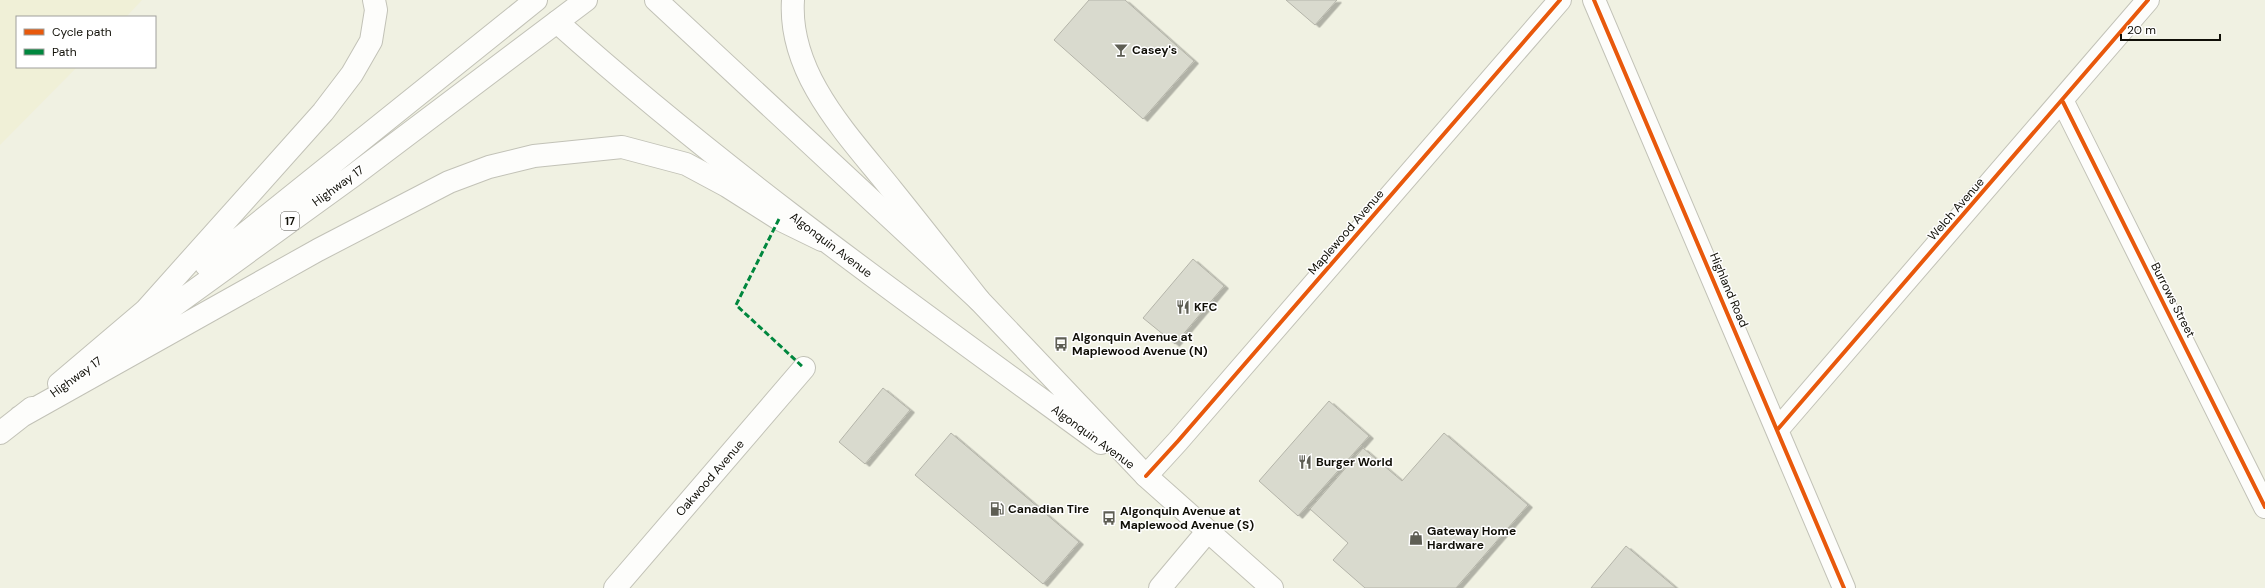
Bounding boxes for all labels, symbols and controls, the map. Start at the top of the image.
legend [16,16,156,68]
scale bar [2121,16,2220,42]
text: 20 m [2127,22,2156,38]
text: Cycle path [52,24,112,40]
bar icon: Casey's [1113,42,1129,58]
place label: Casey's [1132,42,1177,58]
text: Path [52,44,77,60]
street label: Highway 17 [309,162,367,210]
street label: Welch Avenue [1924,174,1988,244]
street label: Maplewood Avenue [1305,186,1388,278]
street label: Algonquin Avenue [787,209,876,281]
road number: 17 [281,212,299,230]
street label: Highland Road [1706,250,1752,330]
street label: Burrows Street [2147,260,2199,340]
restaurant icon: KFC [1175,299,1191,315]
place label: KFC [1194,299,1218,315]
place label: Algonquin Avenue at Maplewood Avenue (N) [1072,329,1208,359]
bus stop icon: Algonquin Avenue at Maplewood Avenue (N) [1053,336,1069,352]
street label: Highway 17 [47,353,105,401]
street label: Algonquin Avenue [1048,401,1138,473]
street label: Oakwood Avenue [672,436,748,520]
restaurant icon: Burger World [1297,454,1313,470]
place label: Burger World [1316,454,1393,470]
fuel station icon: Canadian Tire [989,501,1005,517]
place label: Canadian Tire [1008,501,1089,517]
place label: Algonquin Avenue at Maplewood Avenue (S) [1120,503,1254,533]
bus stop icon: Algonquin Avenue at Maplewood Avenue (S) [1101,510,1117,526]
place label: Gateway Home Hardware [1427,523,1516,553]
shop icon: Gateway Home Hardware [1408,530,1424,546]

